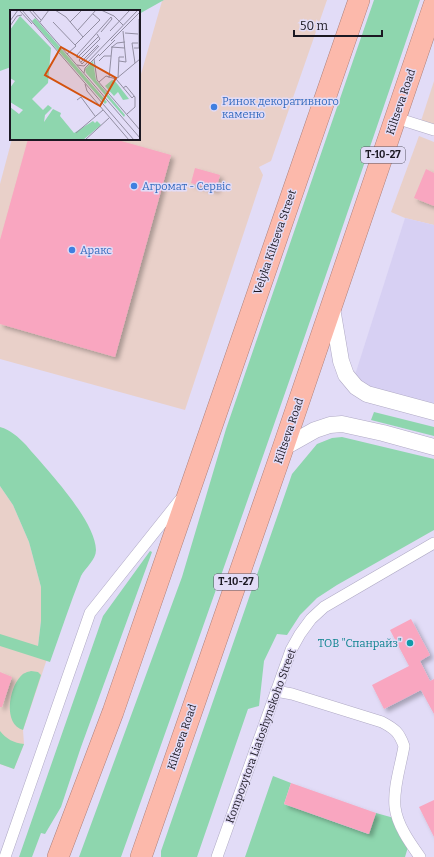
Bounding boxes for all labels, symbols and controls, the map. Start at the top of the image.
inset map [10,10,140,140]
scale bar [294,12,382,38]
text: 50 m [300,19,329,33]
street label: Kiltseva Road [384,67,418,137]
place label: Ринок декоративного каменю [222,95,339,121]
marker: Ринок декоративного каменю [209,102,219,112]
road number: Т-10-27 [361,147,405,163]
place label: Агромат - Сервіс [142,180,231,193]
marker: Агромат - Сервіс [129,181,139,191]
street label: Velyka Kiltseva Street [251,188,299,296]
place label: Аракс [80,244,112,257]
marker: Аракс [67,245,77,255]
street label: Kiltseva Road [272,396,306,466]
road number: Т-10-27 [214,574,258,590]
place label: ТОВ "Спанрайз" [318,637,402,650]
marker: ТОВ "Спанрайз" [405,638,415,648]
street label: Kompozytora Liatoshynskoho Street [223,647,299,825]
street label: Kiltseva Road [165,702,199,772]

